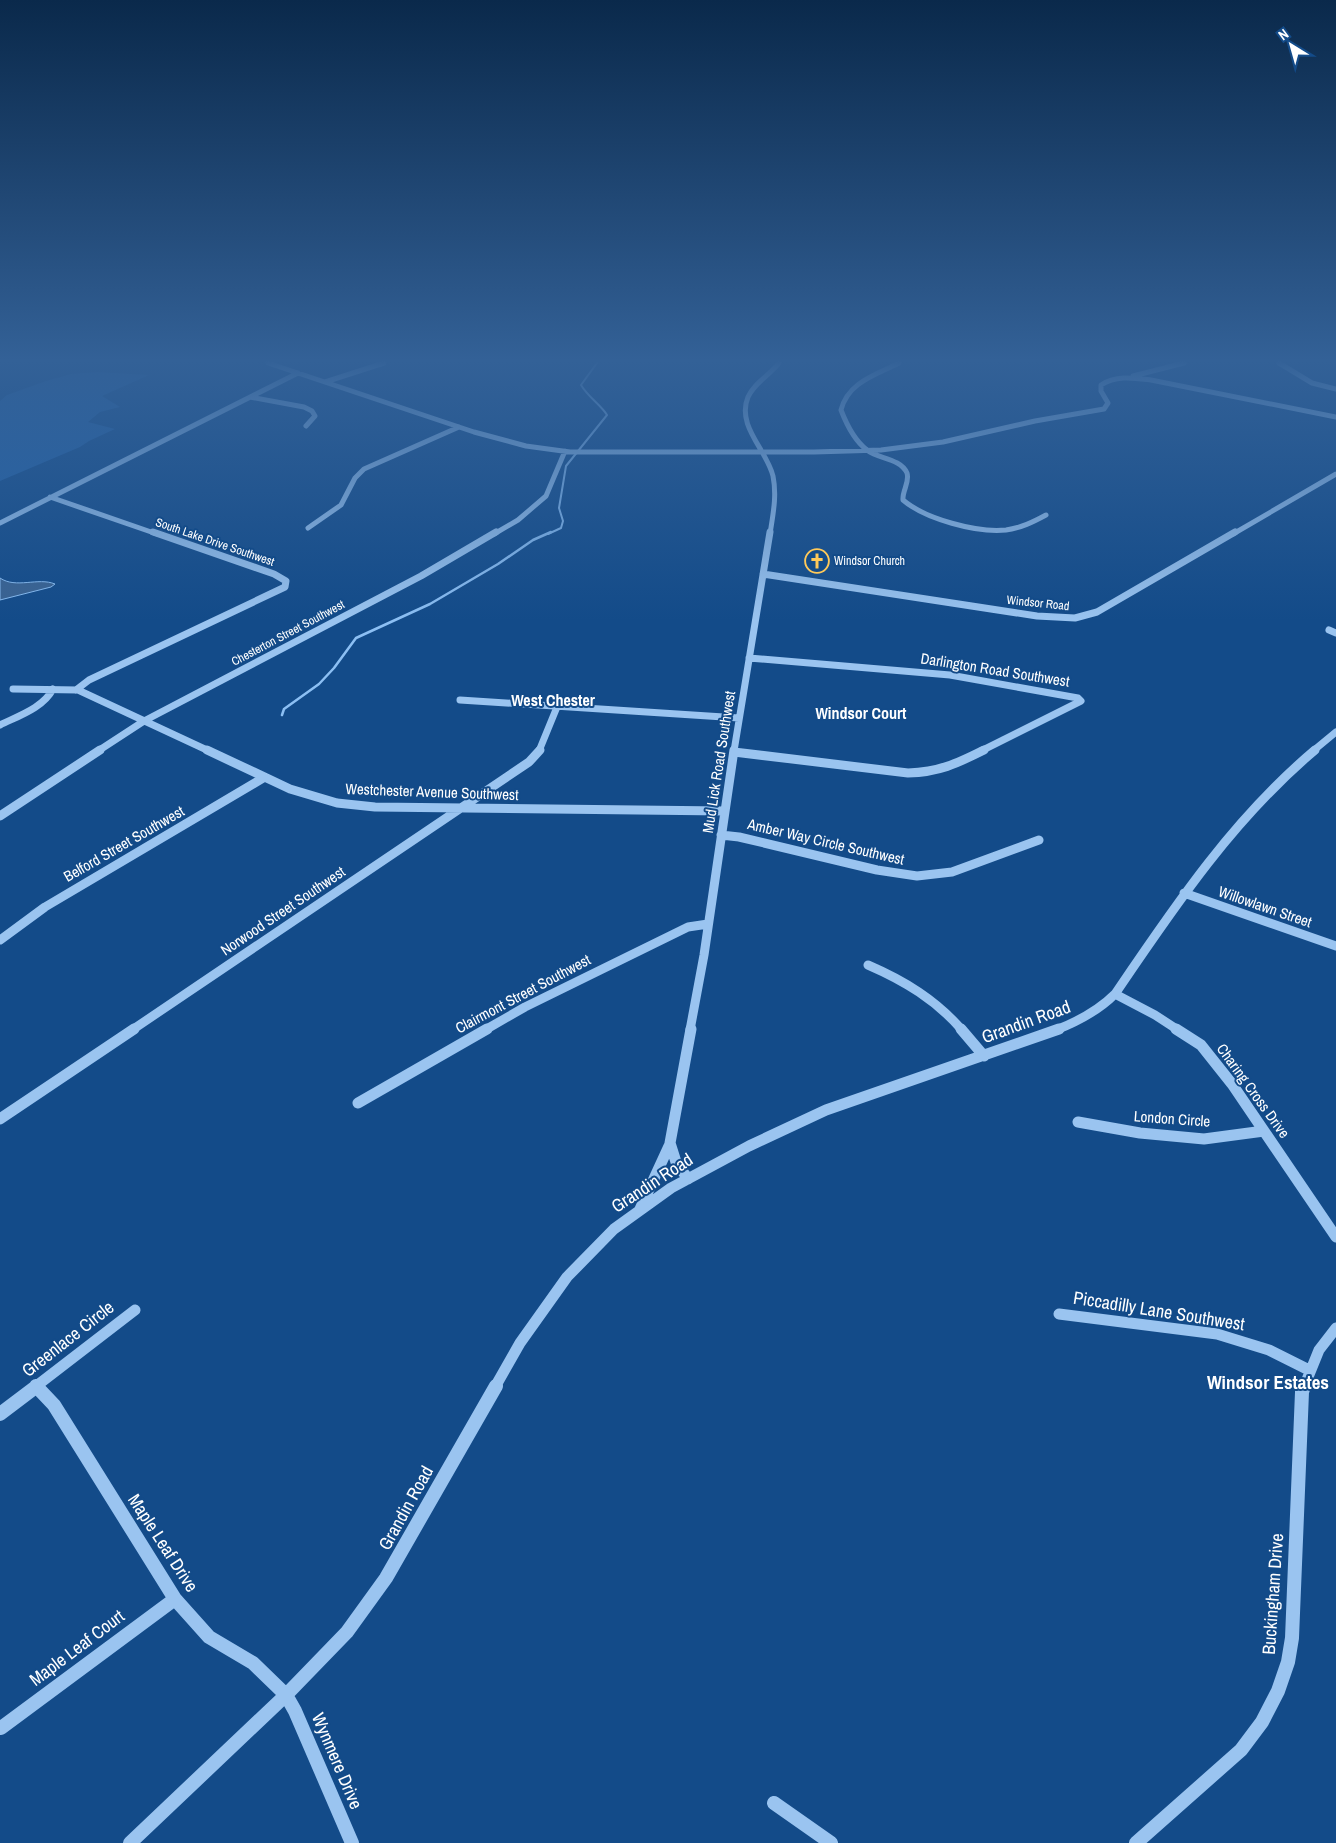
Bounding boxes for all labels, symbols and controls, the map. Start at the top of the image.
north arrow [1266,20,1316,70]
text: N [1274,25,1292,44]
street label: South Lake Drive Southwest [153,514,277,570]
church icon: Windsor Church [804,548,830,574]
place label: Windsor Church [834,553,905,569]
street label: Windsor Road [1006,592,1070,614]
street label: Chesterton Street Southwest [229,596,348,670]
street label: Darlington Road Southwest [919,647,1072,692]
district label: West Chester [511,689,596,711]
street label: Mud Lick Road Southwest [697,689,740,834]
district label: Windsor Court [816,702,907,724]
street label: Westchester Avenue Southwest [345,778,520,805]
street label: Belford Street Southwest [60,800,188,887]
street label: Amber Way Circle Southwest [745,813,907,870]
street label: Norwood Street Southwest [216,861,350,960]
street label: Willowlawn Street [1216,881,1315,933]
street label: Clairmont Street Southwest [451,949,595,1038]
street label: Grandin Road [978,994,1074,1049]
street label: Charing Cross Drive [1212,1039,1295,1142]
street label: London Circle [1133,1105,1211,1132]
street label: Grandin Road [606,1147,697,1218]
street label: Piccadilly Lane Southwest [1072,1285,1247,1336]
street label: Greenlace Circle [16,1295,119,1383]
district label: Windsor Estates [1207,1369,1329,1395]
street label: Grandin Road [372,1461,439,1554]
street label: Maple Leaf Drive [122,1489,205,1597]
street label: Buckingham Drive [1256,1533,1289,1655]
street label: Maple Leaf Court [24,1604,129,1692]
street label: Wynmere Drive [306,1709,369,1813]

